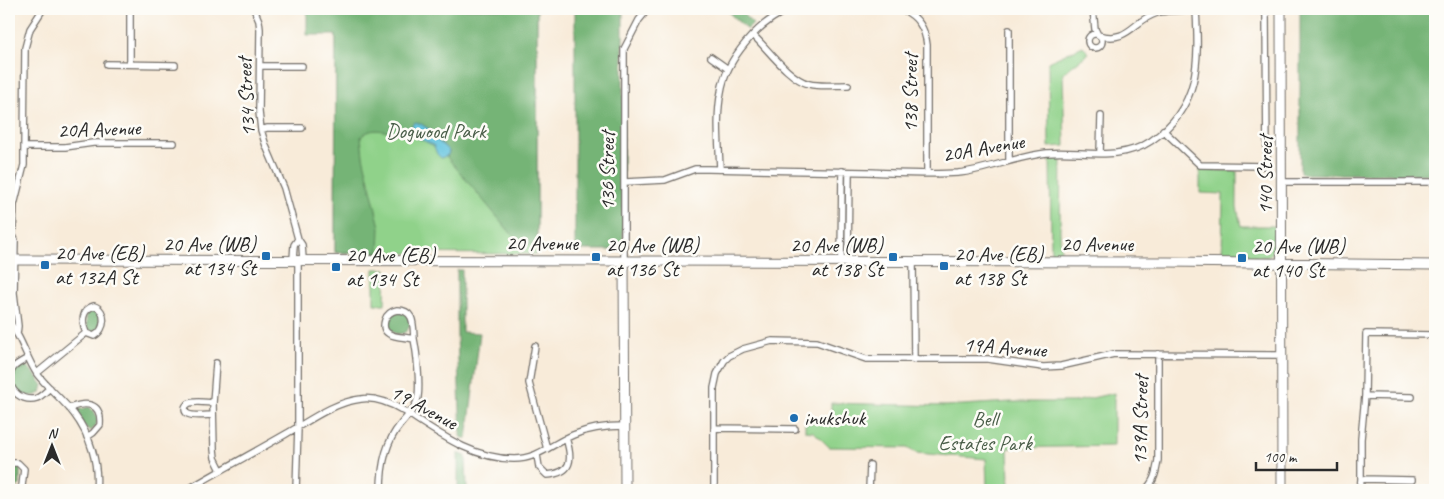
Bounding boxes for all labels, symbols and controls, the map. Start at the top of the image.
street label: 138 Street [897,50,923,133]
street label: 134 Street [231,54,261,137]
street label: 20A Avenue [57,115,142,143]
park label: Dogwood Park [386,118,487,144]
street label: 136 Street [594,128,620,211]
street label: 20A Avenue [940,128,1027,168]
street label: 140 Street [1252,132,1278,215]
street label: 20 Avenue [506,230,579,256]
place label: 20 Ave (WB) at 134 St [163,231,258,281]
street label: 20 Avenue [1061,231,1134,257]
place label: 20 Ave (WB) at 136 St [606,232,700,282]
place label: 20 Ave (WB) at 138 St [790,232,885,282]
place label: 20 Ave (WB) at 140 St [1252,233,1346,283]
place label: 20 Ave (EB) at 132A St [55,240,145,290]
place label: 20 Ave (EB) at 138 St [954,241,1044,291]
place label: 20 Ave (EB) at 134 St [346,242,436,292]
marker: 20 Ave (WB) at 134 St [260,250,272,262]
marker: 20 Ave (WB) at 136 St [590,251,602,263]
marker: 20 Ave (WB) at 138 St [887,251,899,263]
marker: 20 Ave (WB) at 140 St [1236,252,1248,264]
marker: 20 Ave (EB) at 132A St [39,259,51,271]
marker: 20 Ave (EB) at 138 St [938,260,950,272]
marker: 20 Ave (EB) at 134 St [330,261,342,273]
street label: 19A Avenue [963,331,1048,363]
street label: 139A Street [1126,372,1154,465]
street label: 19 Avenue [386,379,463,436]
place label: inukshuk [804,405,866,431]
park label: Bell Estates Park [938,406,1033,456]
marker: inukshuk [788,412,800,424]
north arrow [28,422,78,472]
text: N [48,425,59,442]
scale bar [1256,439,1338,471]
text: 100 m [1264,448,1298,467]

